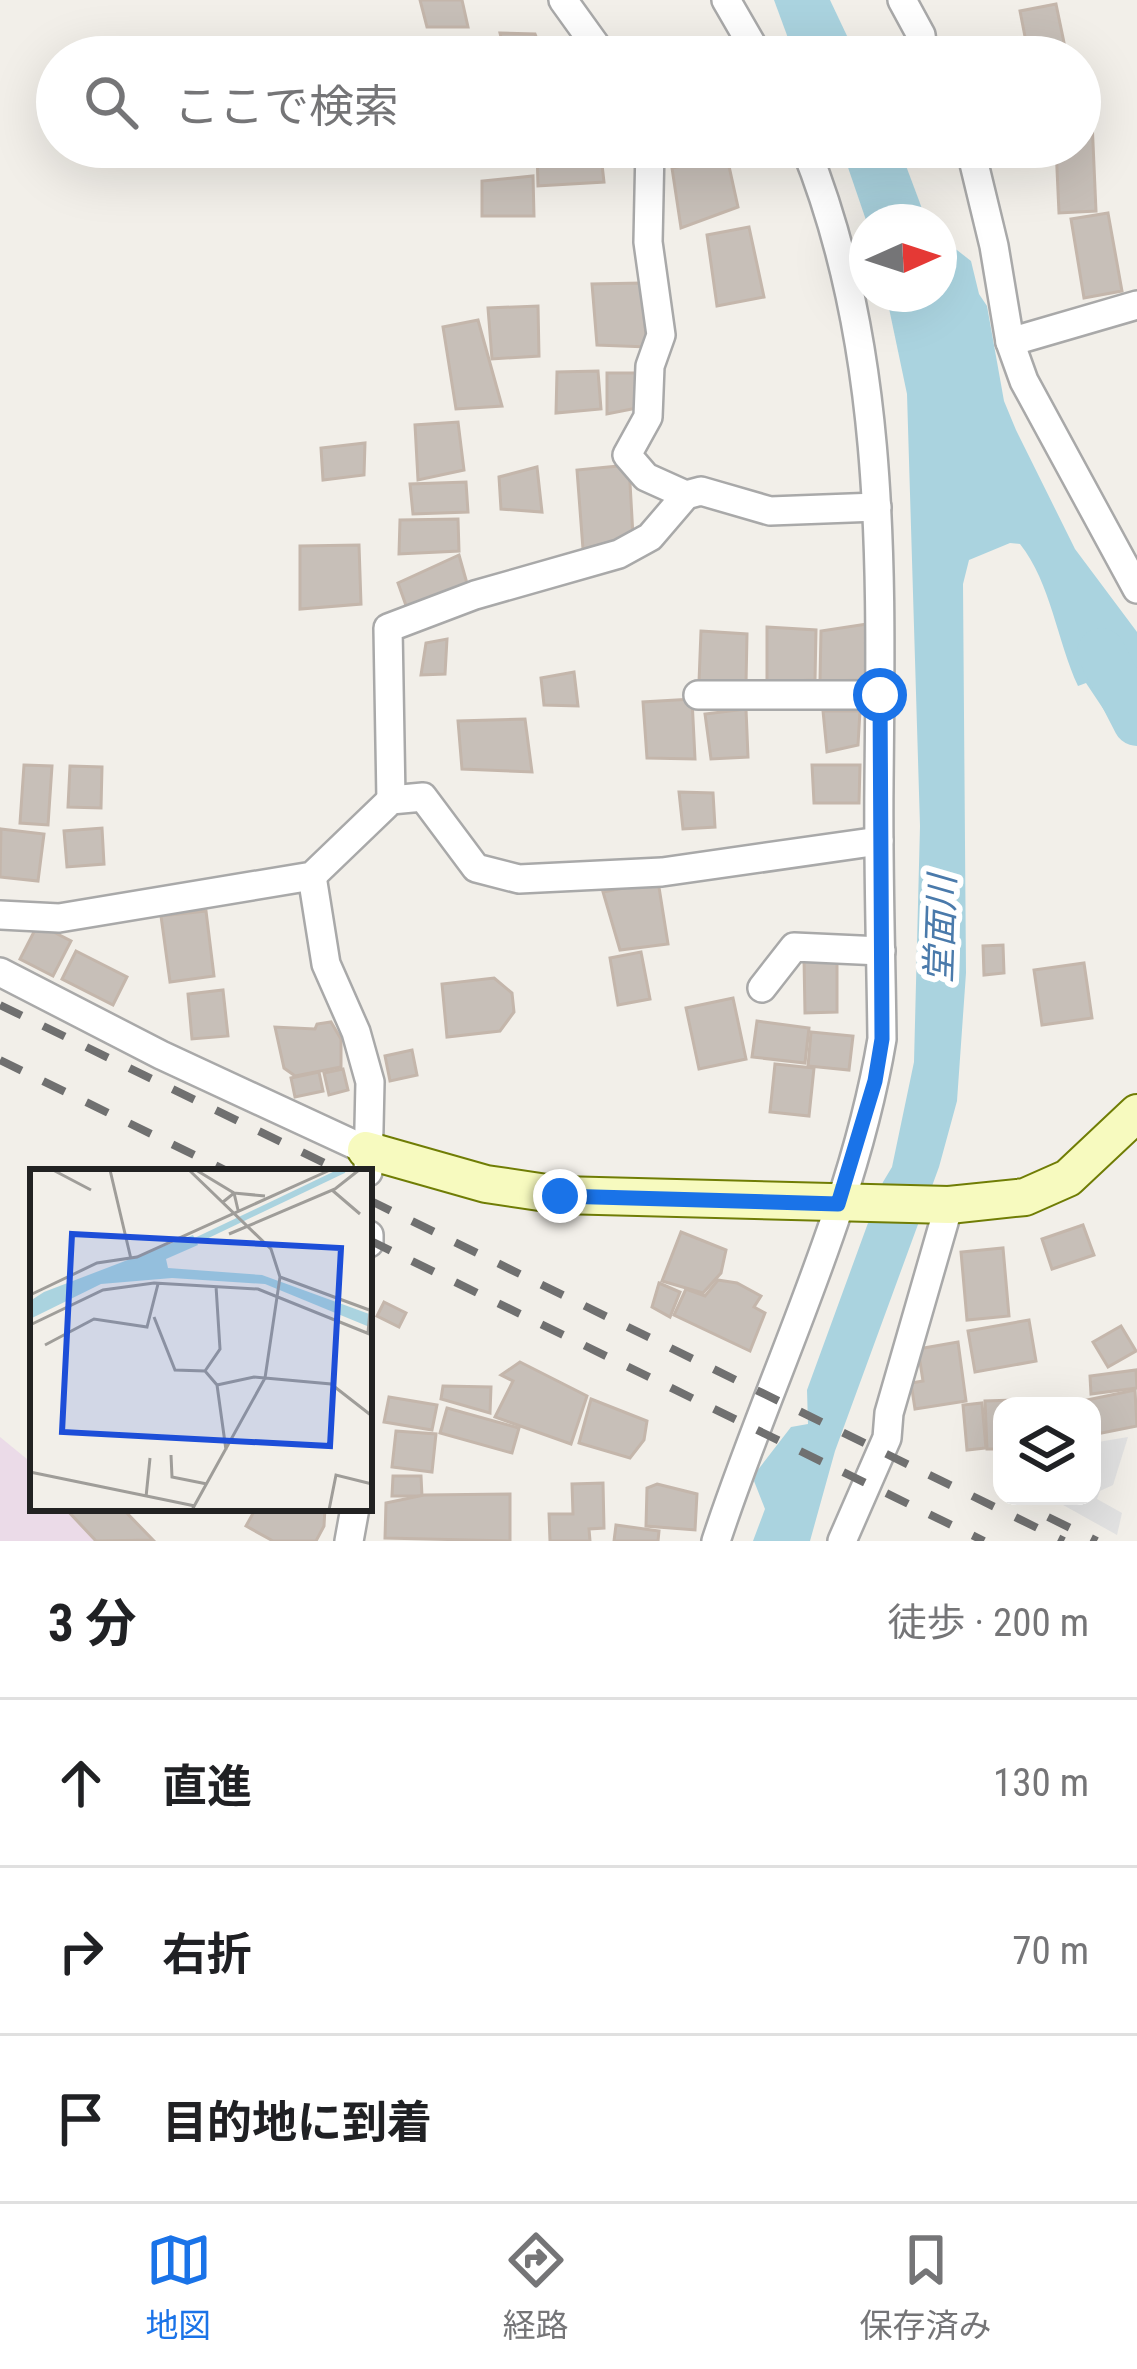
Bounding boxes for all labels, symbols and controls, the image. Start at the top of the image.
search box [36,36,1101,168]
icon: search [78,69,144,135]
text: ここで検索 [174,80,399,133]
north arrow [849,204,957,312]
route start [853,668,907,722]
water label: 堂面川 [918,870,964,984]
inset map [30,1169,372,1511]
route end [533,1169,587,1223]
map controls [993,1397,1101,1505]
button: layers [993,1397,1101,1505]
text: 3 分 [48,1594,137,1653]
text: 徒歩 · 200 m [888,1600,1089,1646]
icon: ahead [48,1750,114,1816]
text: 直進 [162,1760,252,1813]
text: 130 m [993,1760,1089,1806]
icon: right [48,1918,114,1984]
text: 右折 [162,1928,252,1981]
text: 70 m [1012,1928,1089,1974]
icon: arrive [48,2086,114,2152]
text: 目的地に到着 [162,2096,432,2149]
tab: 地図 [146,2227,212,2347]
tab: 経路 [503,2227,569,2347]
tab: 保存済み [860,2227,992,2347]

